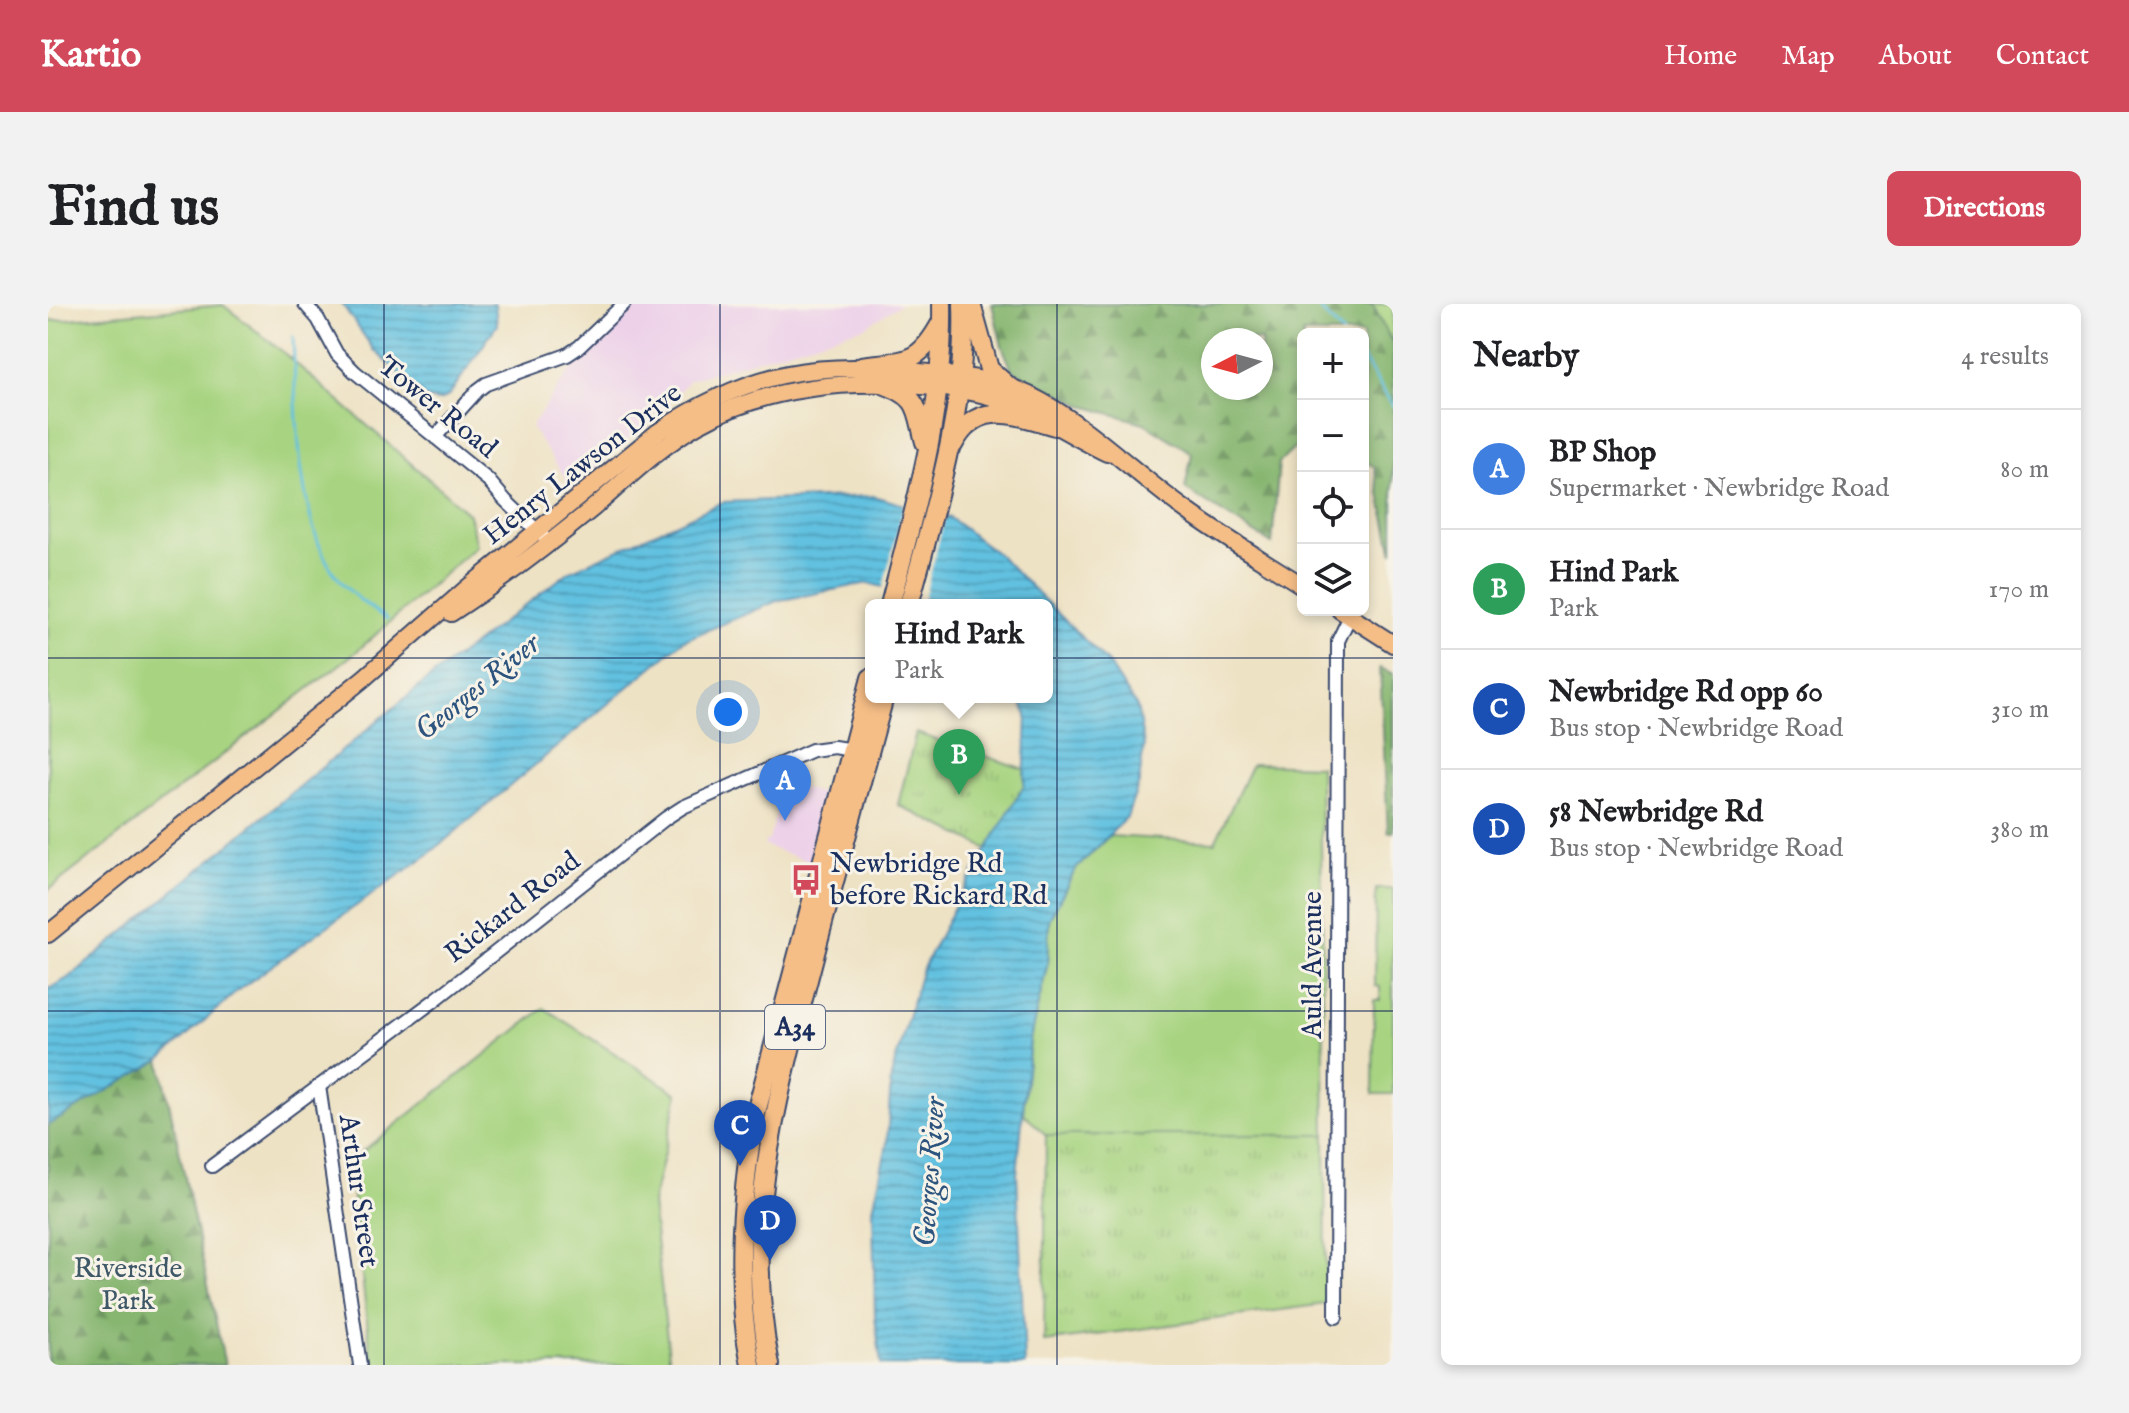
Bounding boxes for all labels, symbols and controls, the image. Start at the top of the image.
text: Kartio [40,32,141,80]
text: Home [1664,39,1737,74]
text: Map [1781,39,1835,74]
text: About [1879,39,1952,74]
text: Contact [1996,39,2089,74]
button: Directions [1887,171,2081,246]
text: Find us [48,173,219,244]
north arrow [1201,328,1273,400]
map controls [1297,328,1369,616]
button: + [1297,328,1369,400]
text: Nearby [1473,335,1579,378]
text: 4 results [1961,340,2049,373]
street label: Tower Road [370,349,504,467]
street label: Henry Lawson Drive [477,376,690,554]
button: − [1297,400,1369,472]
text: BP Shop [1549,434,1656,472]
text: A [1490,453,1508,486]
text: 80 m [2000,453,2049,486]
button: locate [1297,472,1369,544]
text: Supermarket · Newbridge Road [1549,472,1889,505]
button: layers [1297,544,1369,616]
text: Hind Park [1549,554,1678,592]
text: B [1490,573,1508,606]
text: 170 m [1989,573,2049,606]
text: Park [1549,592,1598,625]
popup [865,599,1053,703]
text: Hind Park [894,616,1024,654]
water label: Georges River [408,625,550,750]
text: Park [894,654,944,687]
text: Newbridge Rd opp 60 [1549,674,1823,712]
your location [708,692,748,732]
text: C [1490,693,1508,726]
text: 310 m [1991,693,2049,726]
text: Bus stop · Newbridge Road [1549,712,1843,745]
pin: B [933,729,985,795]
pin: A [759,755,811,821]
text: 58 Newbridge Rd [1549,794,1763,832]
text: D [1489,813,1509,846]
text: 380 m [1991,813,2049,846]
text: Bus stop · Newbridge Road [1549,832,1843,865]
street label: Rickard Road [438,844,588,972]
place label: Newbridge Rd before Rickard Rd [830,847,1047,914]
bus stop icon: Newbridge Rd before Rickard Rd [789,863,823,897]
street label: Auld Avenue [1296,891,1331,1040]
road number: A34 [765,1005,825,1049]
water label: Georges River [907,1094,955,1248]
pin: C [714,1100,766,1166]
street label: Arthur Street [330,1111,386,1270]
pin: D [744,1195,796,1261]
park label: Riverside Park [74,1252,183,1319]

